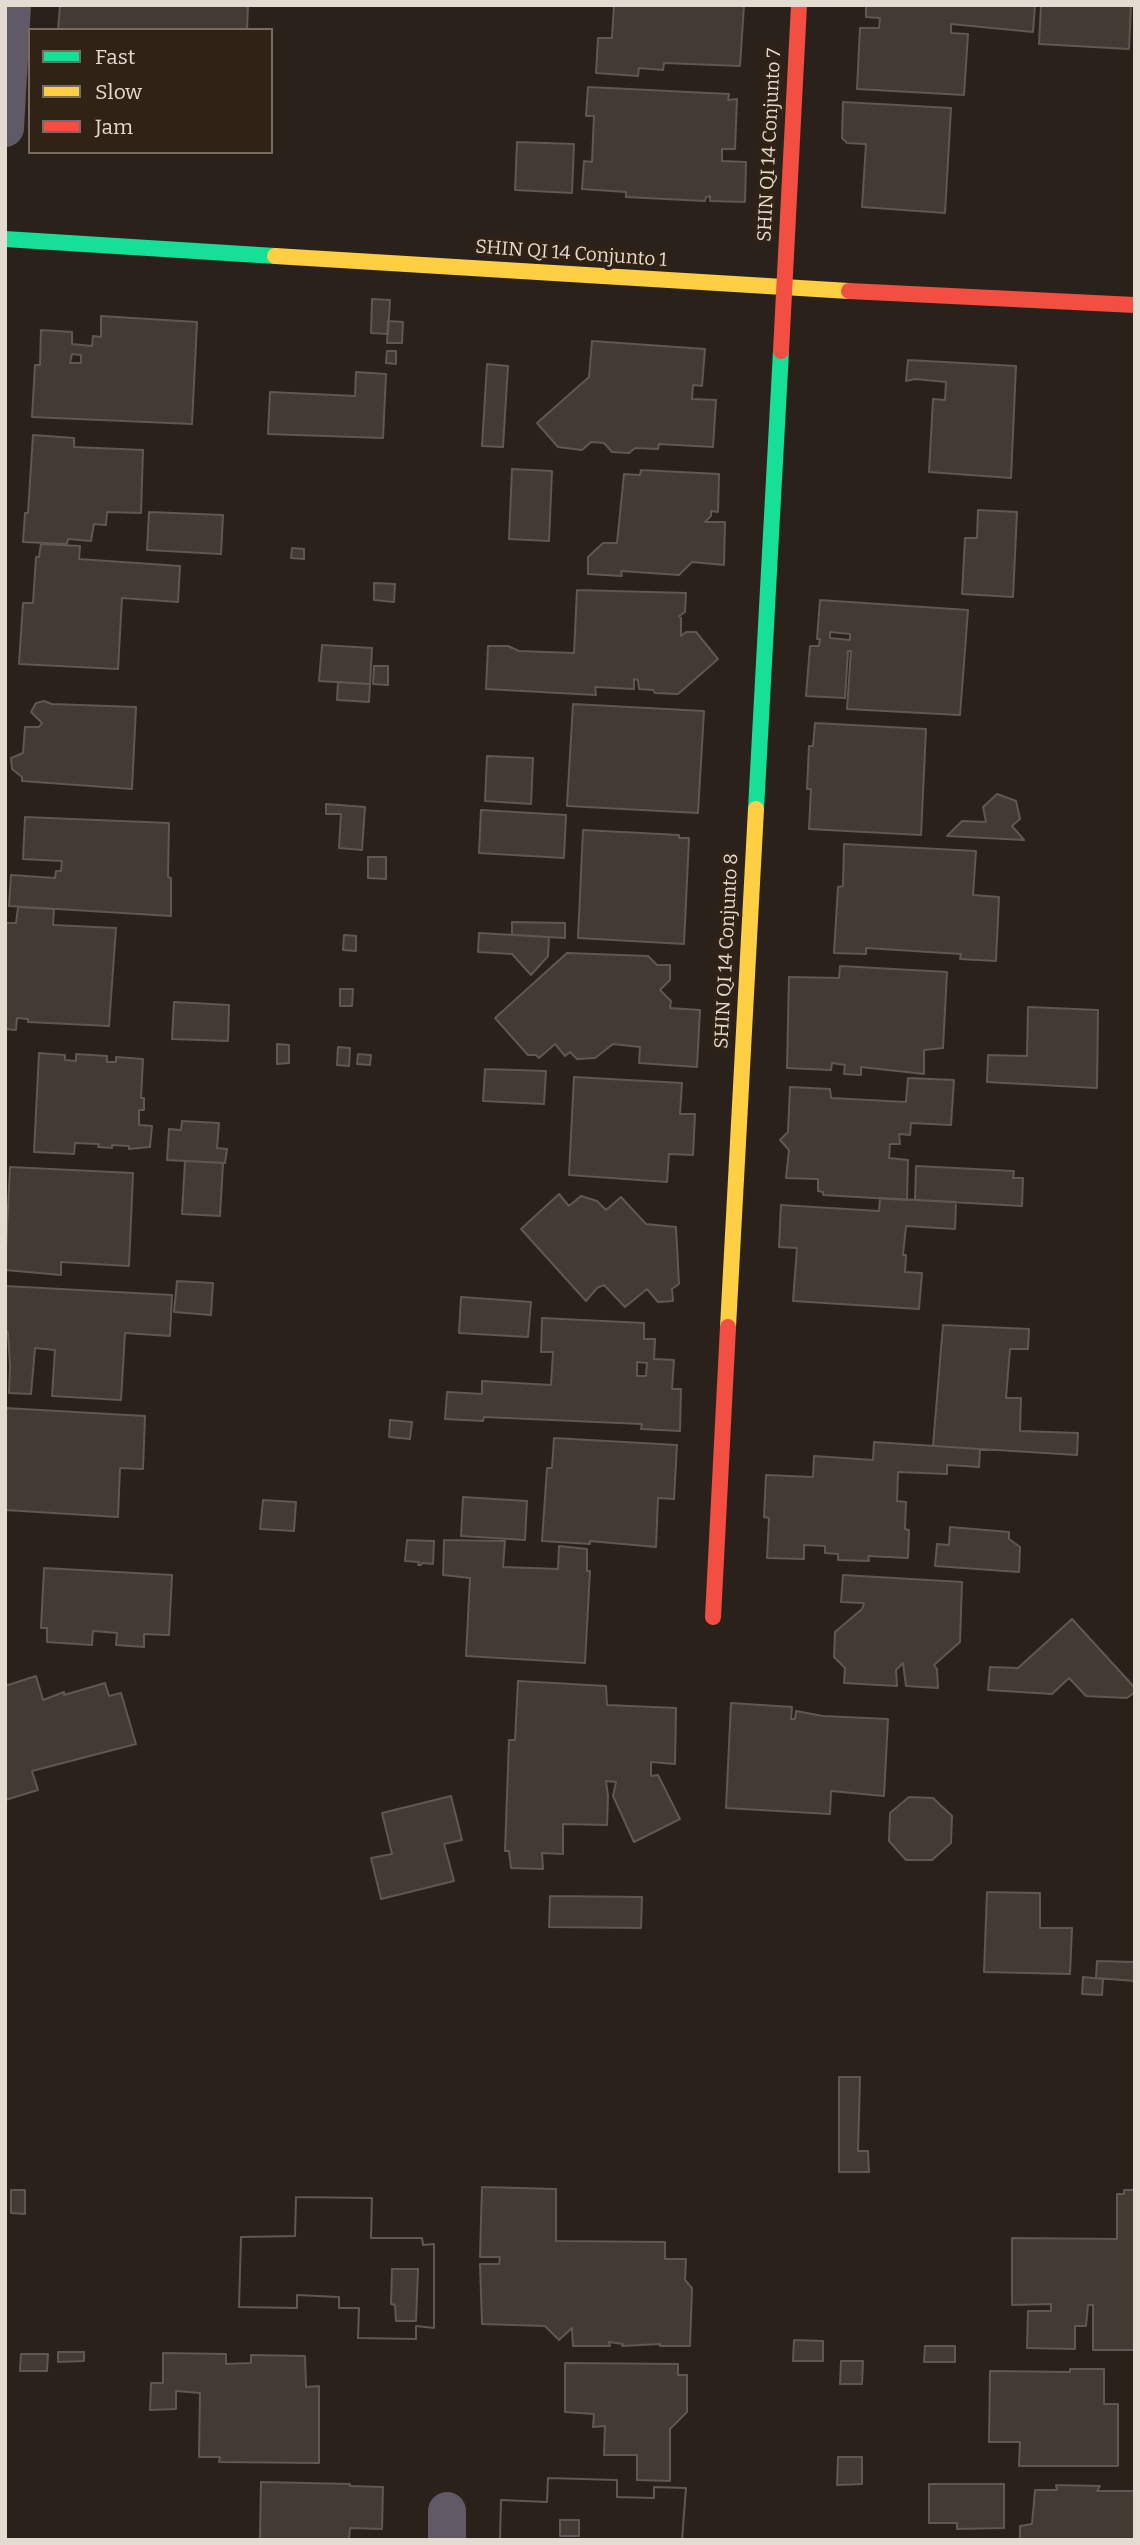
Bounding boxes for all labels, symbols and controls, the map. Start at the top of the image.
legend [28,28,273,154]
text: Fast [95,44,135,70]
street label: SHIN QI 14 Conjunto 7 [754,48,786,242]
text: Slow [95,79,142,105]
text: Jam [95,114,133,140]
street label: SHIN QI 14 Conjunto 1 [474,236,668,272]
street label: SHIN QI 14 Conjunto 8 [710,853,744,1049]

